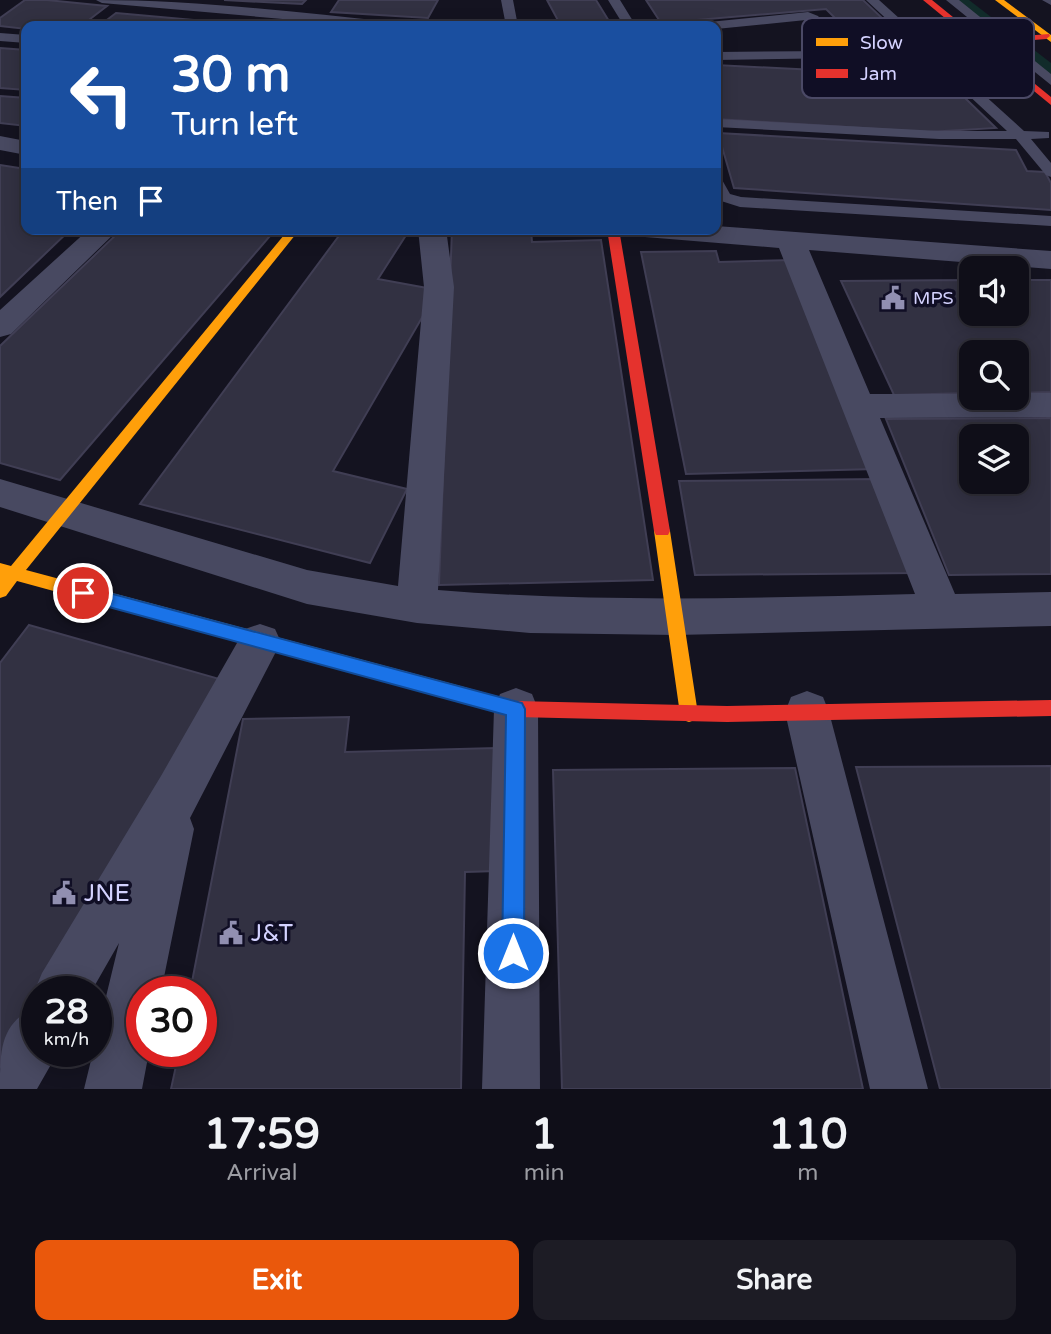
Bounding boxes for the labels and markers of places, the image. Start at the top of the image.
public building icon: MPS [879,284,907,312]
place label: MPS [913,287,954,309]
pin [53,563,113,623]
public building icon: JNE [50,879,78,907]
place label: JNE [84,879,130,908]
public building icon: J&T [217,919,245,947]
place label: J&T [251,919,294,948]

